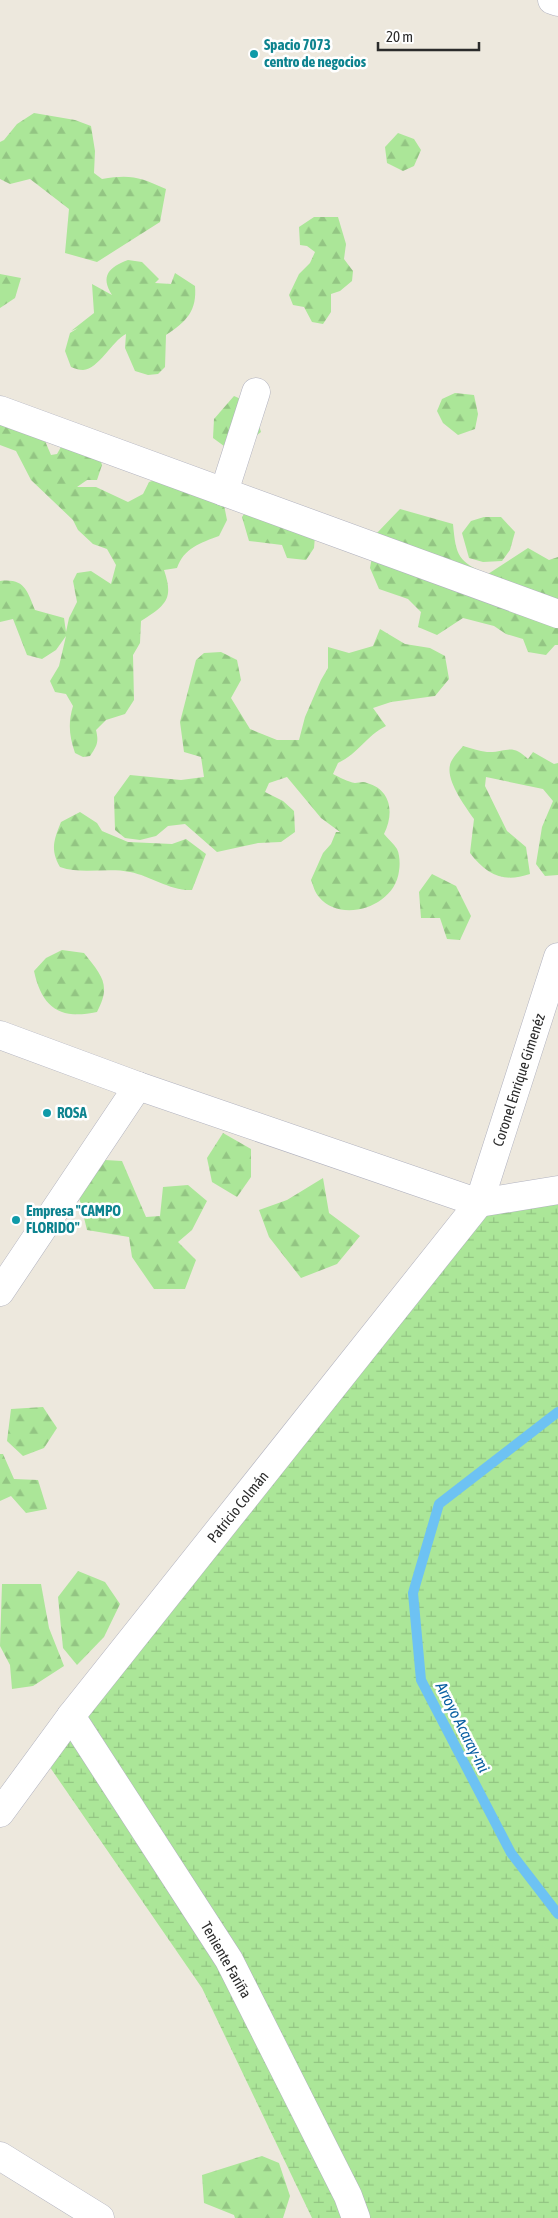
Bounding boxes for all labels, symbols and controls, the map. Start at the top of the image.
scale bar [378,20,479,52]
text: 20 m [386,28,413,45]
place label: Spacio 7073 centro de negocios [264,36,367,70]
marker: Spacio 7073 centro de negocios [248,48,260,60]
street label: Coronel Enrique Gimenéz [489,1011,548,1148]
place label: ROSA [57,1104,87,1121]
marker: ROSA [41,1107,53,1119]
place label: Empresa "CAMPO FLORIDO" [26,1202,121,1236]
marker: Empresa "CAMPO FLORIDO" [10,1214,22,1226]
street label: Patricio Colmán [204,1467,272,1546]
water label: Arroyo Acaray-mi [431,1678,494,1776]
street label: Teniente Fariña [198,1919,255,2001]

